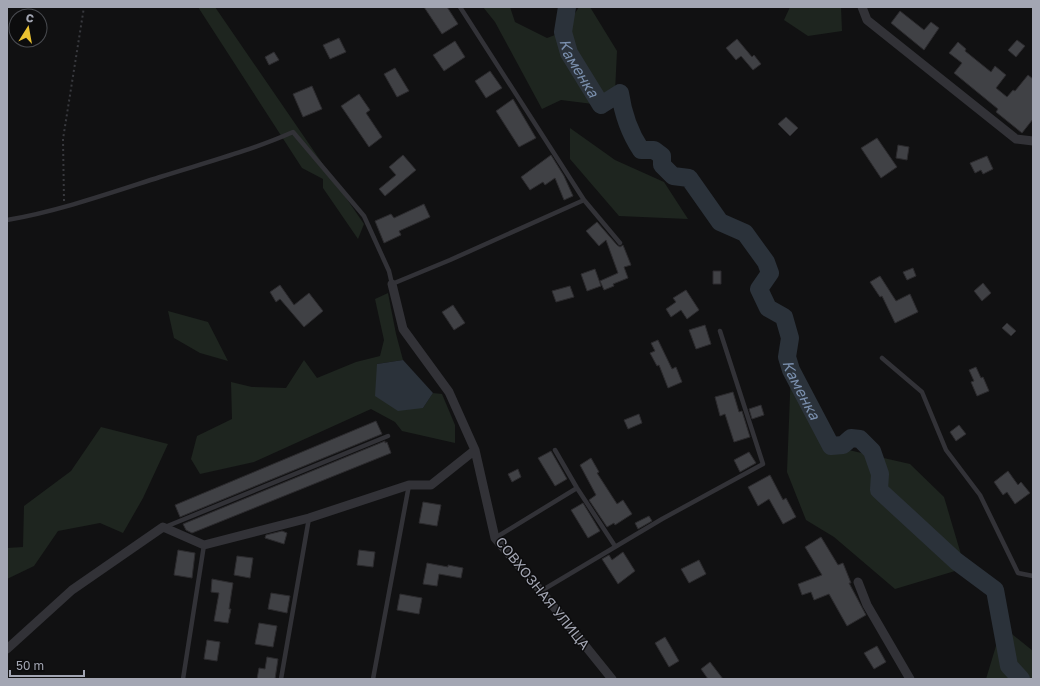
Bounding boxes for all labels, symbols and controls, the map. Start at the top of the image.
north arrow [8,8,48,48]
text: С [25,11,35,25]
water label: Каменка [556,37,603,101]
water label: Каменка [779,358,825,423]
street label: СОВХОЗНАЯ УЛИЦА [492,533,594,653]
scale bar [10,652,84,678]
text: 50 m [16,658,44,673]

